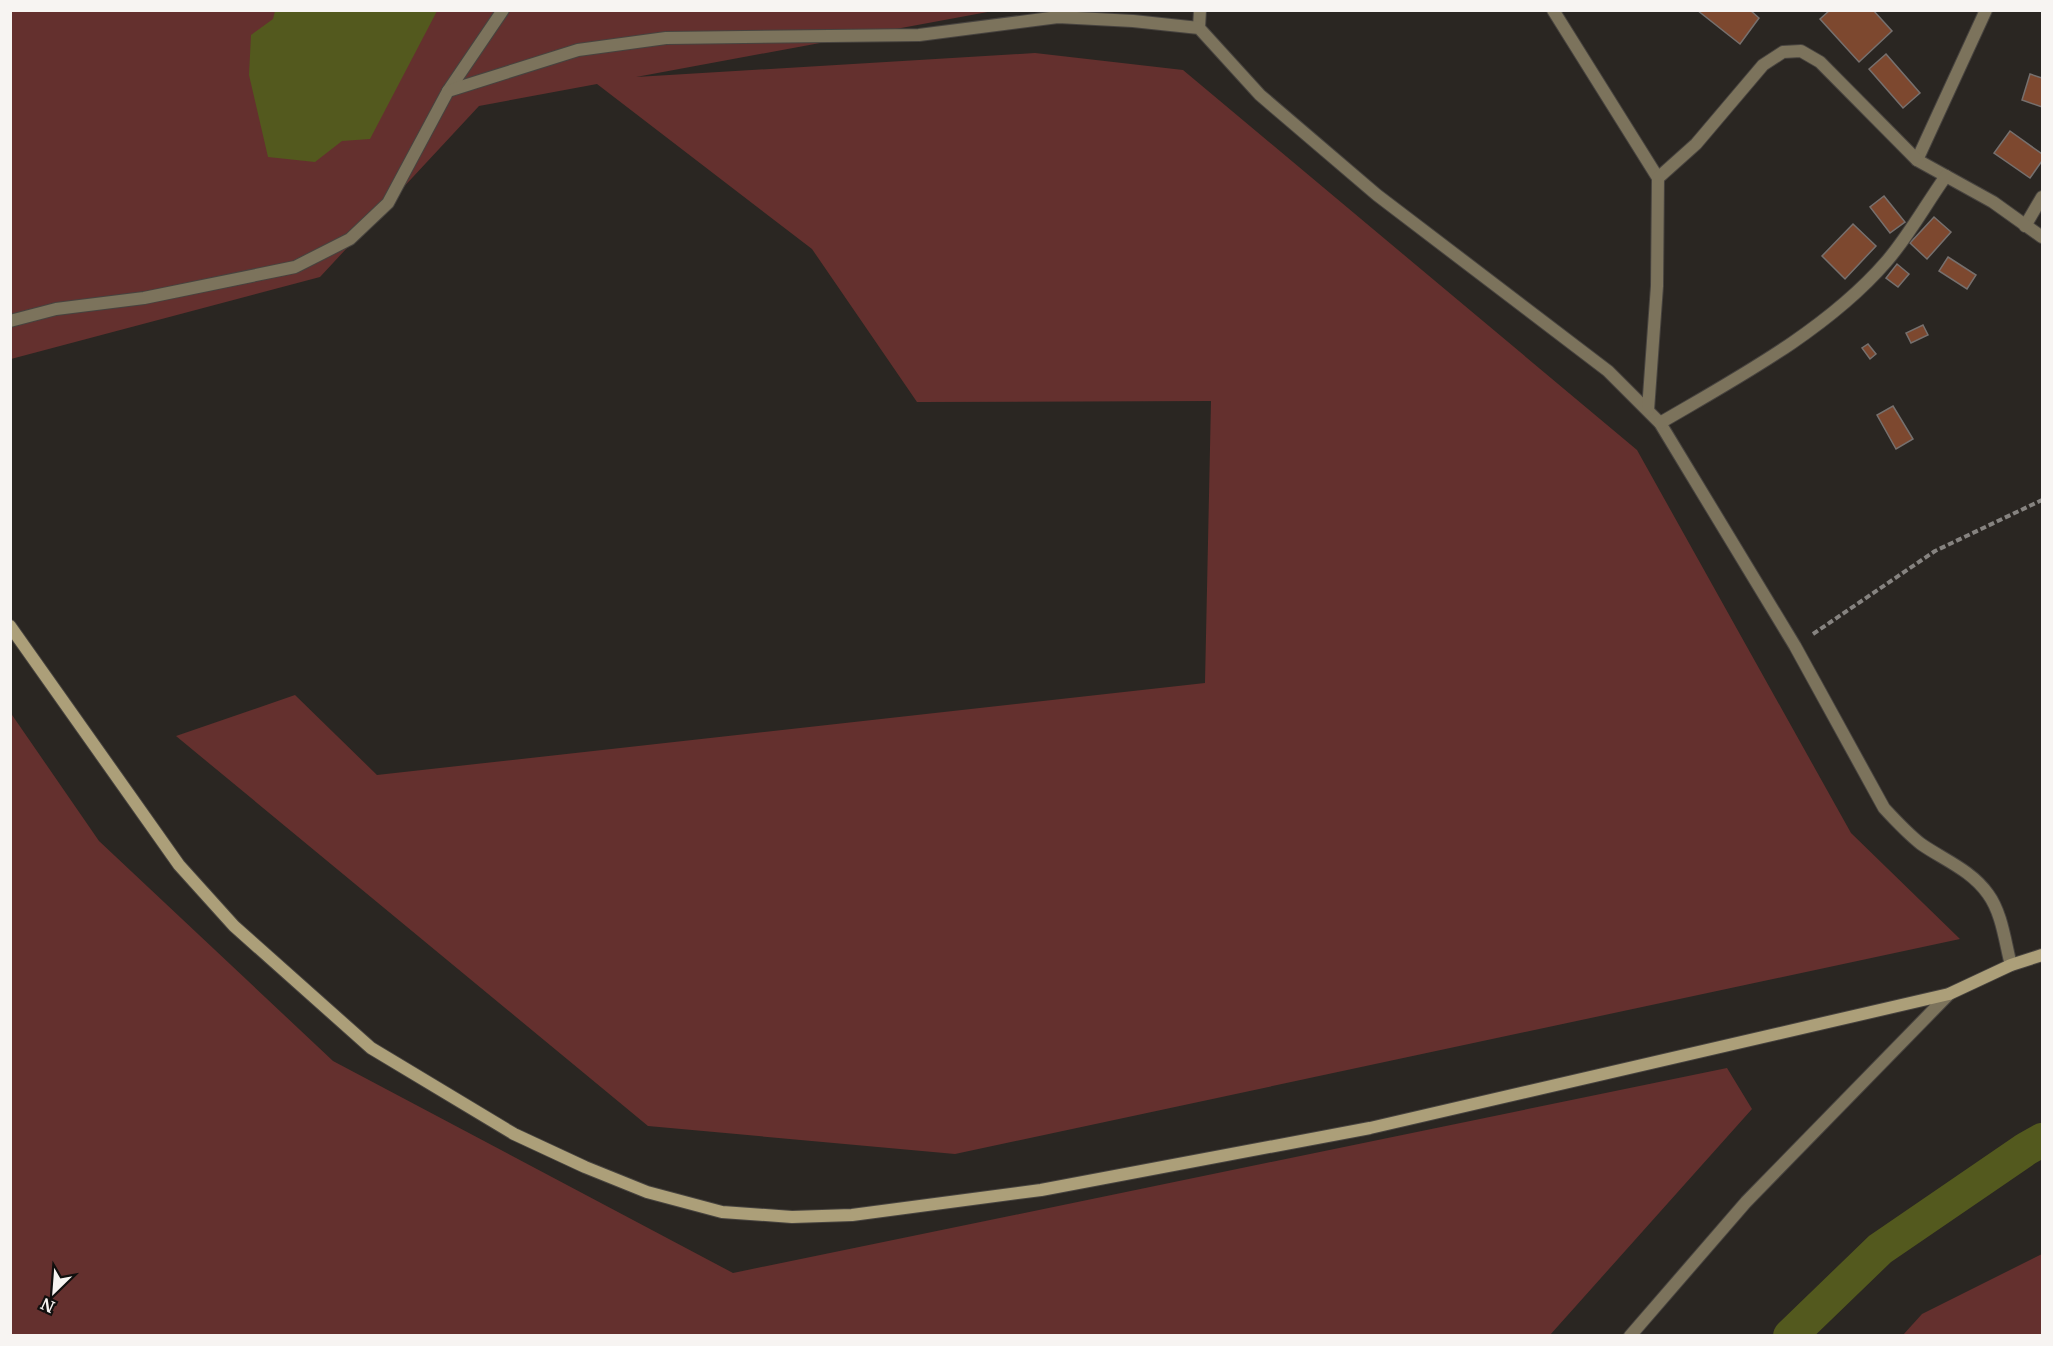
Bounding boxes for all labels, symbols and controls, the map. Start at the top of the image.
north arrow [24,1262,84,1322]
text: N [37,1294,58,1317]

